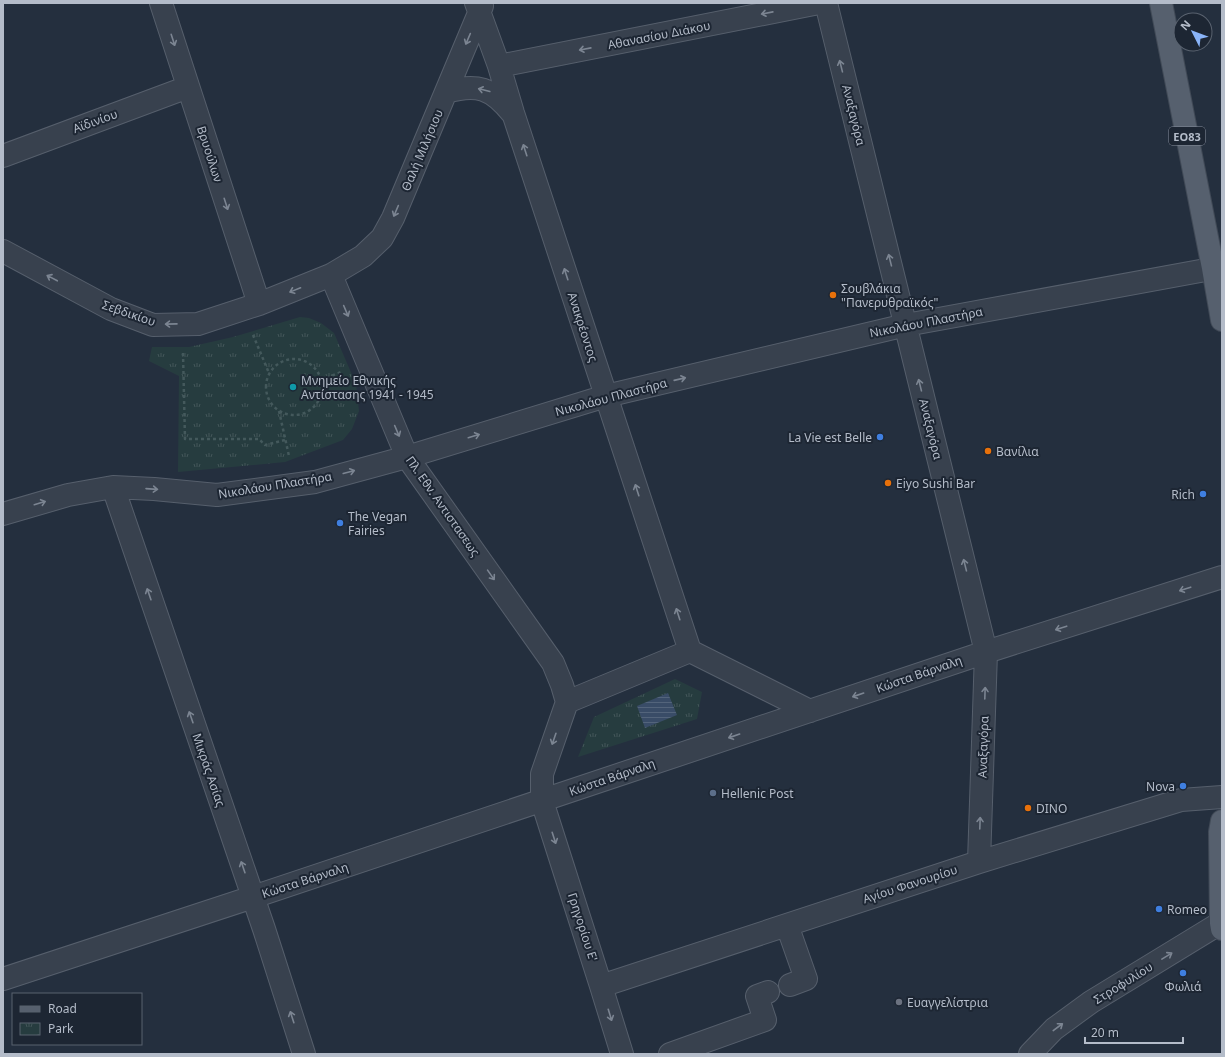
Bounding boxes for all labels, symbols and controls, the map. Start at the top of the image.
one-way arrow [761,10,774,18]
north arrow [1173,12,1213,52]
street label: Αθανασίου Διάκου [606,17,712,53]
text: N [1177,17,1194,33]
one-way arrow [464,32,471,44]
one-way arrow [170,33,177,46]
one-way arrow [578,46,591,54]
one-way arrow [837,59,845,72]
street label: Αναξαγόρα [838,83,870,148]
one-way arrow [477,86,490,93]
street label: Αϊδινίου [70,105,120,137]
street label: Θαλή Μιλήσιου [397,106,447,194]
street label: Βρυούλων [193,124,227,184]
road number: ΕΟ83 [1169,127,1205,145]
one-way arrow [521,144,528,157]
one-way arrow [223,197,230,210]
one-way arrow [392,204,400,216]
one-way arrow [885,254,893,267]
one-way arrow [562,267,569,280]
one-way arrow [46,273,58,281]
place label: Σουβλάκια "Πανερυθραϊκός" [841,280,939,311]
one-way arrow [290,286,302,294]
street label: Ανακρέοντος [564,290,602,364]
marker: Σουβλάκια "Πανερυθραϊκός" [828,290,838,300]
street label: Σεβδικίου [100,296,158,330]
street label: Νικολάου Πλαστήρα [868,303,985,341]
one-way arrow [343,305,351,317]
one-way arrow [165,320,178,328]
place label: Μνημείο Εθνικής Αντίστασης 1941 - 1945 [301,372,434,403]
street label: Νικολάου Πλαστήρα [553,374,669,420]
one-way arrow [673,374,686,382]
one-way arrow [916,378,924,391]
marker: Μνημείο Εθνικής Αντίστασης 1941 - 1945 [288,382,298,392]
street label: Αναξαγόρα [915,397,947,462]
one-way arrow [393,425,401,437]
place label: La Vie est Belle [788,429,872,446]
one-way arrow [468,432,481,439]
marker: La Vie est Belle [875,432,885,442]
place label: Βανίλια [996,443,1039,460]
marker: Βανίλια [983,446,993,456]
street label: Πλ. Εθν. Αντιστασεως [402,452,484,560]
street label: Νικολάου Πλαστήρα [217,468,334,502]
one-way arrow [343,468,356,475]
place label: Eiyo Sushi Bar [896,475,975,492]
marker: Eiyo Sushi Bar [883,478,893,488]
one-way arrow [145,485,158,492]
one-way arrow [633,485,641,497]
place label: Rich [1171,486,1195,503]
marker: Rich [1198,489,1208,499]
one-way arrow [34,499,47,506]
place label: The Vegan Fairies [348,508,407,539]
marker: The Vegan Fairies [335,518,345,528]
one-way arrow [961,559,968,572]
one-way arrow [487,569,495,580]
one-way arrow [1178,586,1191,593]
one-way arrow [145,588,152,601]
one-way arrow [674,607,681,620]
one-way arrow [1055,625,1067,633]
street label: Κώστα Βάρναλη [874,651,964,697]
one-way arrow [981,687,989,700]
one-way arrow [851,692,864,699]
one-way arrow [187,712,195,724]
street label: Αναξαγόρα [973,715,993,778]
street label: Μικράς Ασίας [188,731,230,809]
one-way arrow [550,733,558,745]
one-way arrow [729,733,741,741]
street label: Κώστα Βάρναλη [567,754,657,800]
place label: Nova [1146,778,1175,795]
marker: Nova [1178,781,1188,791]
place label: Hellenic Post [721,785,794,802]
marker: Hellenic Post [708,788,718,798]
place label: DINO [1036,800,1067,817]
marker: DINO [1023,803,1033,813]
one-way arrow [977,817,984,830]
one-way arrow [551,831,558,844]
street label: Κώστα Βάρναλη [260,858,350,902]
one-way arrow [238,861,246,873]
street label: Αγίου Φανουρίου [860,861,960,907]
street label: Γρηγορίου Ε' [564,891,602,963]
place label: Romeo [1167,901,1207,918]
marker: Romeo [1154,904,1164,914]
one-way arrow [1161,952,1173,960]
street label: Στροφυλίου [1090,958,1156,1008]
marker: Φωλιά [1178,968,1188,978]
place label: Φωλιά [1165,978,1202,995]
legend [12,993,142,1045]
place label: Ευαγγελίστρια [907,994,988,1011]
marker: Ευαγγελίστρια [894,997,904,1007]
text: Road [48,1000,77,1017]
one-way arrow [607,1008,614,1021]
one-way arrow [288,1010,295,1023]
scale bar [1085,1019,1183,1045]
text: Park [48,1020,74,1037]
one-way arrow [1052,1022,1063,1031]
text: 20 m [1091,1024,1119,1041]

